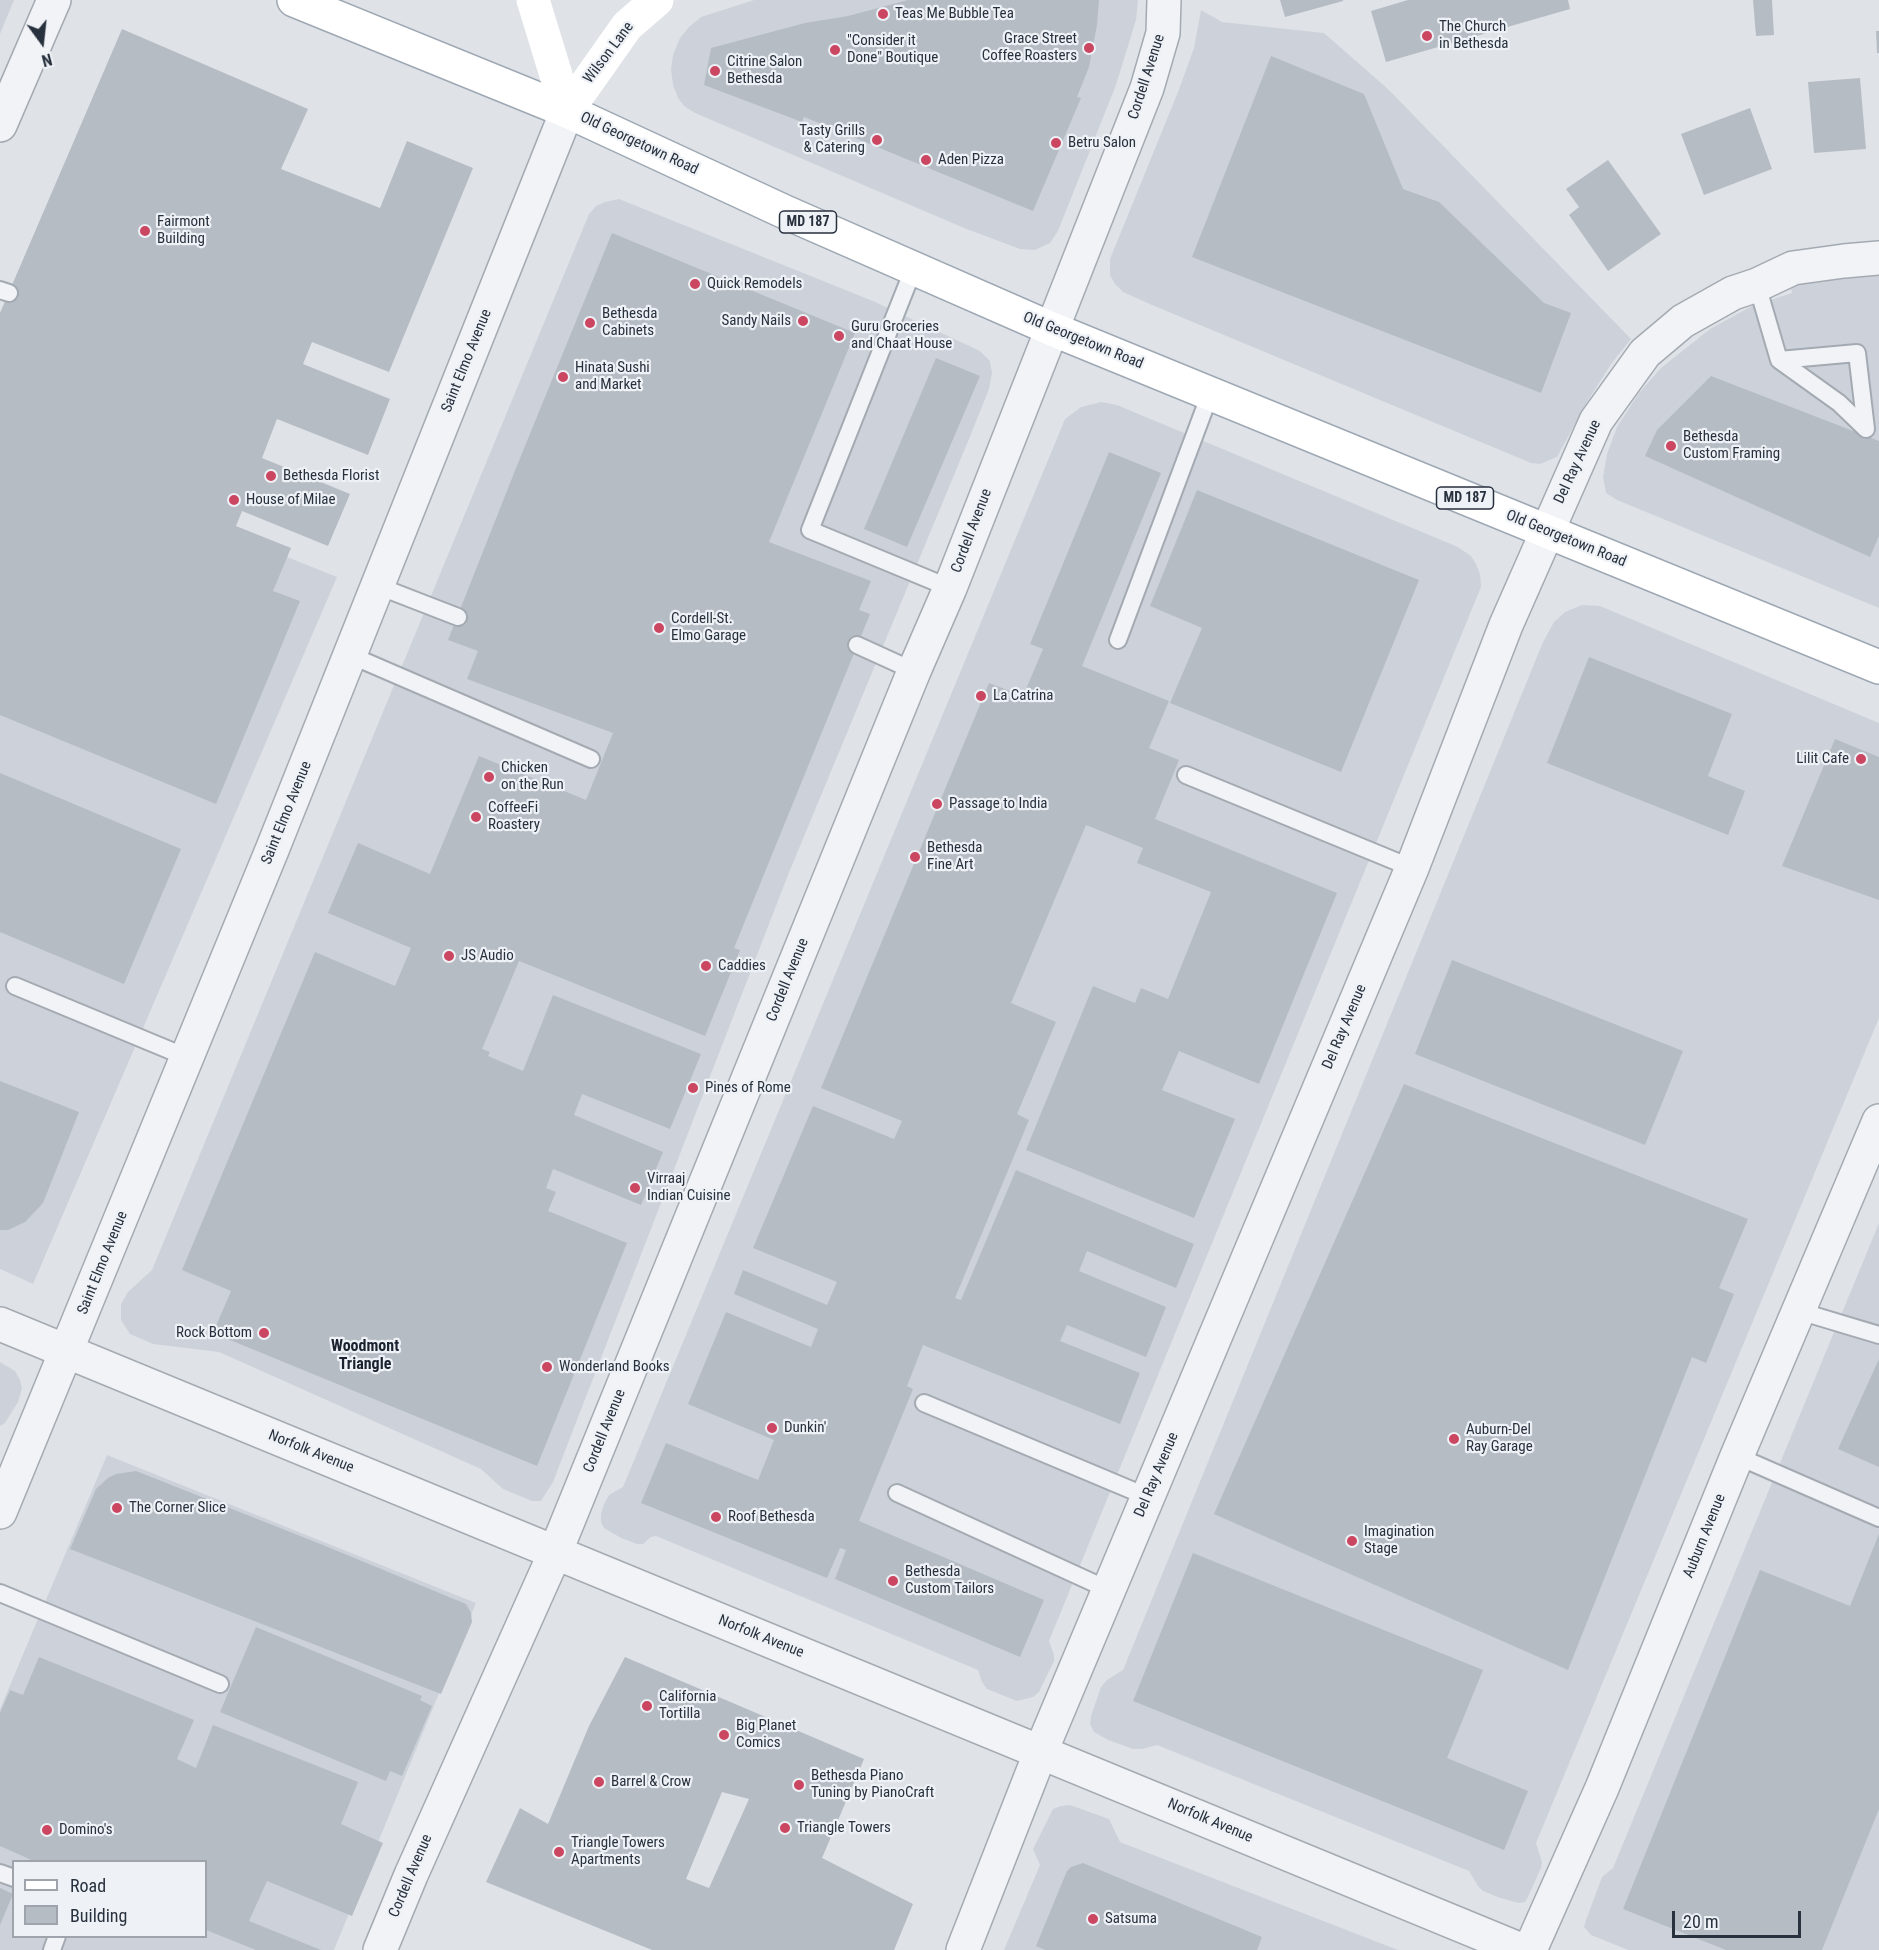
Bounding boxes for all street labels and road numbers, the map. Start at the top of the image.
street label: Wilson Lane [580,19,638,87]
street label: Cordell Avenue [1125,32,1169,122]
street label: Old Georgetown Road [577,109,701,179]
road number: MD 187 [780,211,836,233]
street label: Saint Elmo Avenue [438,307,496,415]
street label: Old Georgetown Road [1020,309,1146,373]
street label: Del Ray Avenue [1551,417,1605,507]
street label: Cordell Avenue [948,486,996,576]
road number: MD 187 [1436,487,1494,509]
street label: Old Georgetown Road [1503,507,1629,571]
street label: Saint Elmo Avenue [258,759,316,867]
street label: Cordell Avenue [763,936,813,1024]
street label: Del Ray Avenue [1319,982,1371,1072]
street label: Saint Elmo Avenue [74,1209,132,1317]
street label: Cordell Avenue [580,1387,630,1475]
street label: Norfolk Avenue [266,1427,356,1477]
street label: Del Ray Avenue [1131,1430,1183,1520]
street label: Auburn Avenue [1680,1491,1730,1581]
street label: Norfolk Avenue [716,1612,806,1662]
street label: Norfolk Avenue [1165,1795,1255,1847]
street label: Cordell Avenue [385,1832,437,1920]

